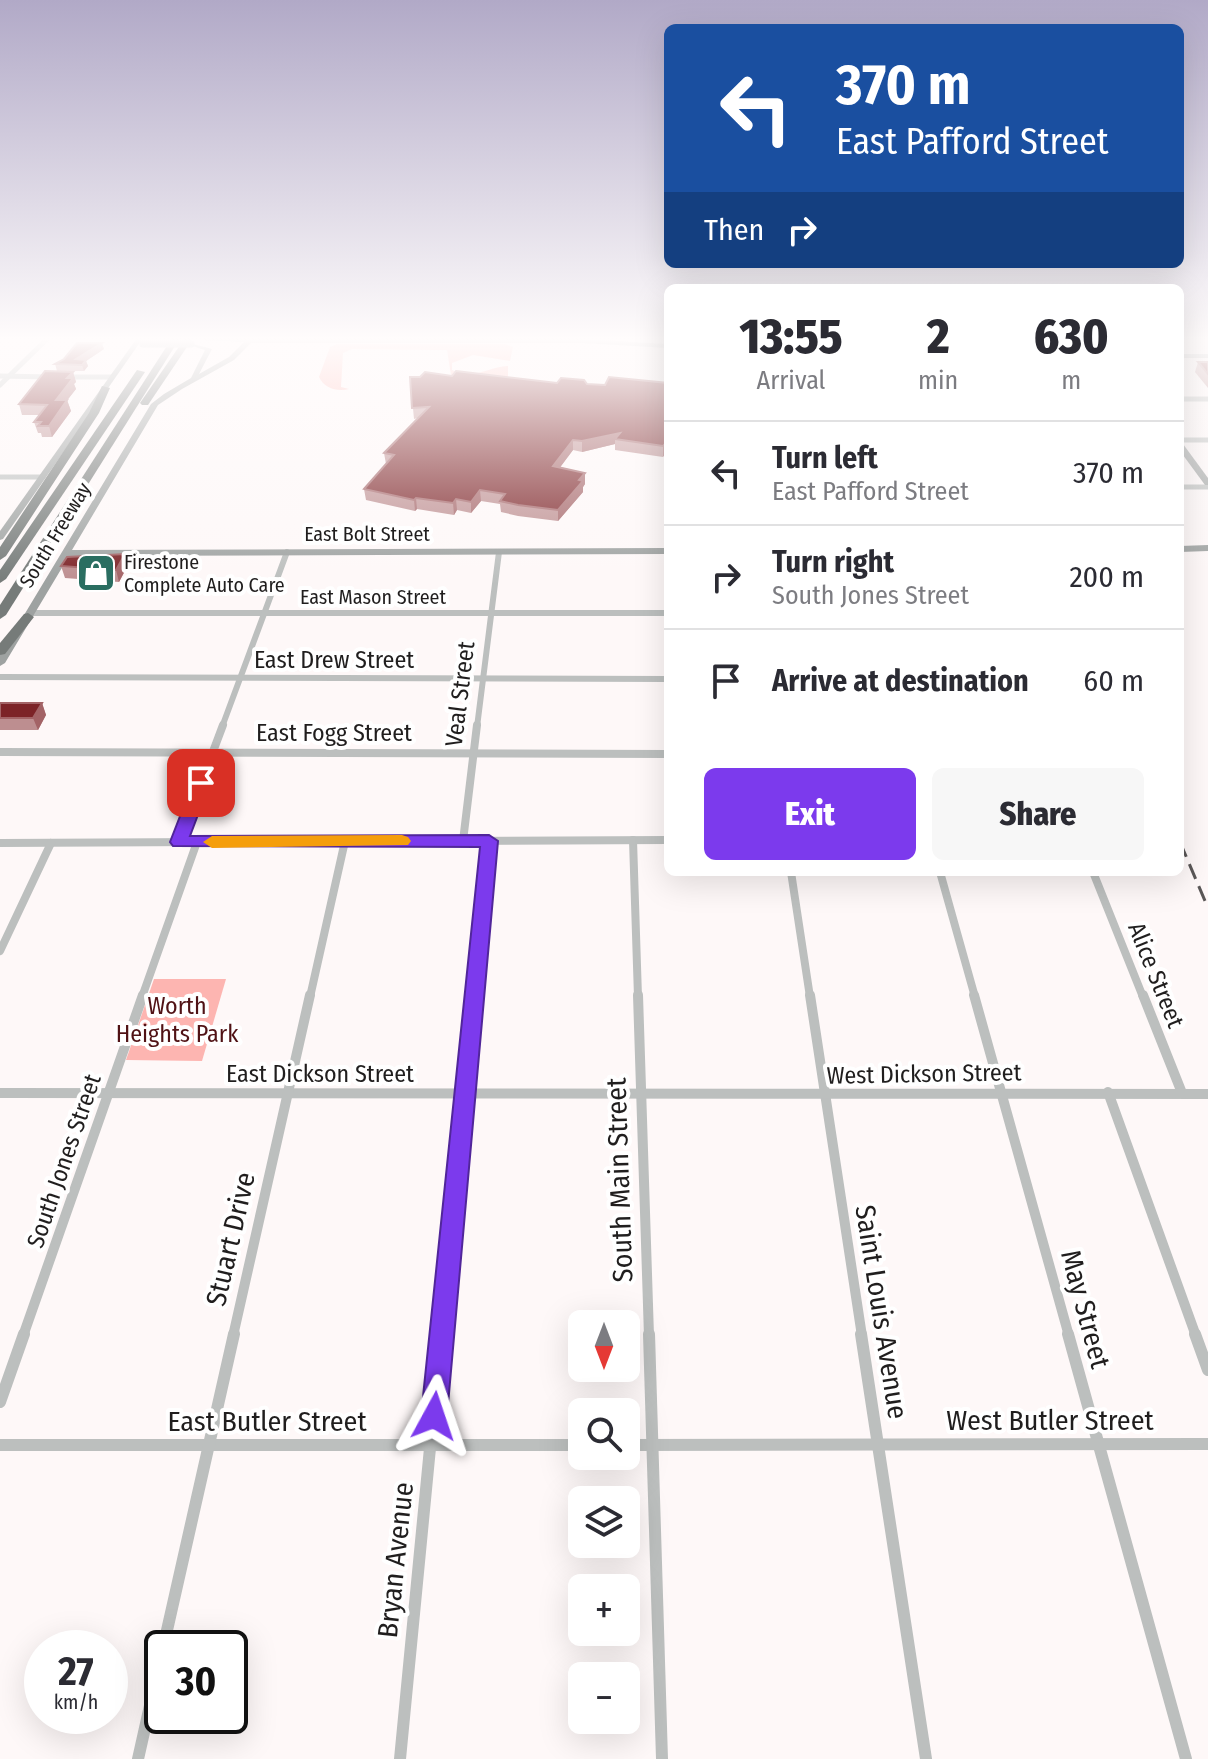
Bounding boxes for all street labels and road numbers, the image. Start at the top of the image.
street label: South Freeway [14,478,96,592]
street label: East Bolt Street [304,522,430,546]
street label: East Mason Street [300,585,446,609]
street label: Veal Street [440,640,480,748]
street label: East Drew Street [254,646,414,674]
street label: East Fogg Street [256,719,412,747]
street label: Alice Street [1122,918,1190,1032]
street label: West Dickson Street [826,1058,1022,1090]
street label: East Dickson Street [226,1060,414,1088]
street label: South Jones Street [21,1070,107,1252]
street label: South Main Street [599,1076,640,1283]
street label: Stuart Drive [199,1169,262,1309]
street label: Saint Louis Avenue [848,1203,915,1421]
street label: May Street [1054,1246,1117,1373]
street label: West Butler Street [946,1404,1155,1437]
street label: East Butler Street [167,1405,367,1438]
street label: Bryan Avenue [371,1481,420,1640]

